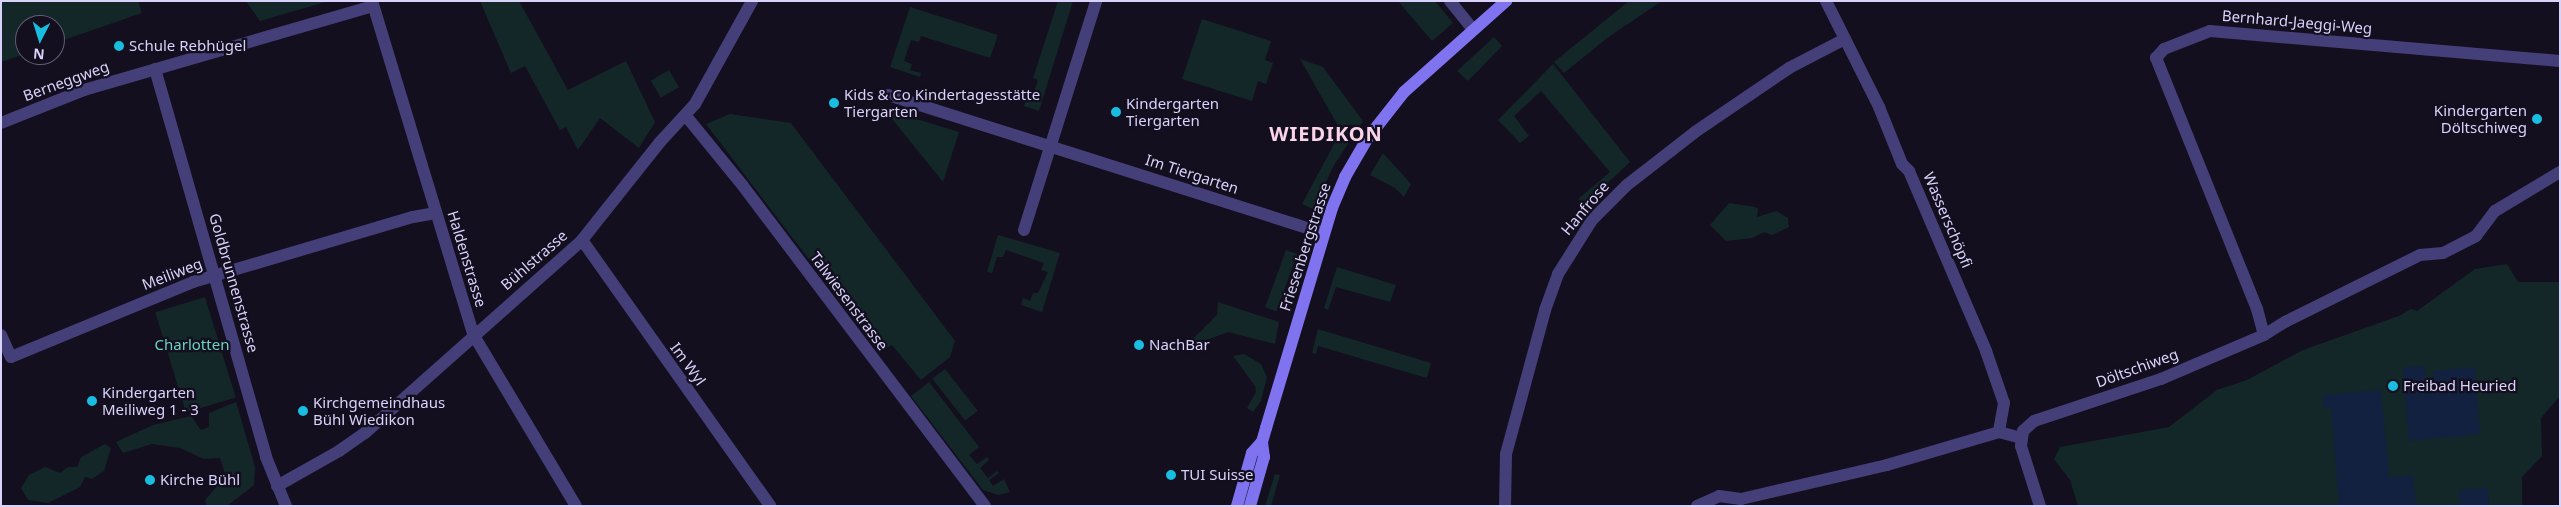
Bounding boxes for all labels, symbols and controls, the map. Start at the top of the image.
street label: Bernhard-Jaeggi-Weg [2221,6,2373,38]
north arrow [15,15,65,65]
place label: Schule Rebhügel [129,37,246,55]
marker: Schule Rebhügel [113,40,125,52]
text: N [32,44,45,64]
street label: Berneggweg [21,57,111,105]
place label: Kids & Co Kindertagesstätte Tiergarten [844,85,1040,120]
place label: Kindergarten Tiergarten [1126,94,1219,129]
marker: Kids & Co Kindertagesstätte Tiergarten [828,97,840,109]
place label: Kindergarten Döltschiweg [2434,101,2527,136]
marker: Kindergarten Tiergarten [1110,106,1122,118]
marker: Kindergarten Döltschiweg [2531,113,2543,125]
district label: WIEDIKON [1268,121,1384,145]
street label: Im Tiergarten [1143,150,1241,198]
street label: Wasserschöpfi [1920,170,1976,270]
street label: Hanfrose [1557,177,1613,239]
street label: Friesenbergstrasse [1276,181,1334,313]
street label: Haldenstrasse [444,209,490,309]
street label: Goldbrunnenstrasse [206,211,262,355]
street label: Bühlstrasse [497,226,571,294]
street label: Talwiesenstrasse [806,248,892,354]
street label: Meiliweg [139,254,205,294]
park label: Charlotten [155,336,229,354]
place label: NachBar [1149,336,1210,354]
street label: Im Wyl [666,339,710,389]
marker: NachBar [1133,339,1145,351]
street label: Döltschiweg [2093,345,2181,391]
place label: Freibad Heuried [2403,377,2516,395]
marker: Freibad Heuried [2387,380,2399,392]
place label: Kindergarten Meiliweg 1 - 3 [102,383,199,418]
place label: Kirchgemeindhaus Bühl Wiedikon [313,393,445,428]
marker: Kindergarten Meiliweg 1 - 3 [86,395,98,407]
marker: Kirchgemeindhaus Bühl Wiedikon [297,405,309,417]
place label: TUI Suisse [1181,466,1253,484]
marker: TUI Suisse [1165,469,1177,481]
place label: Kirche Bühl [160,471,240,489]
marker: Kirche Bühl [144,474,156,486]

